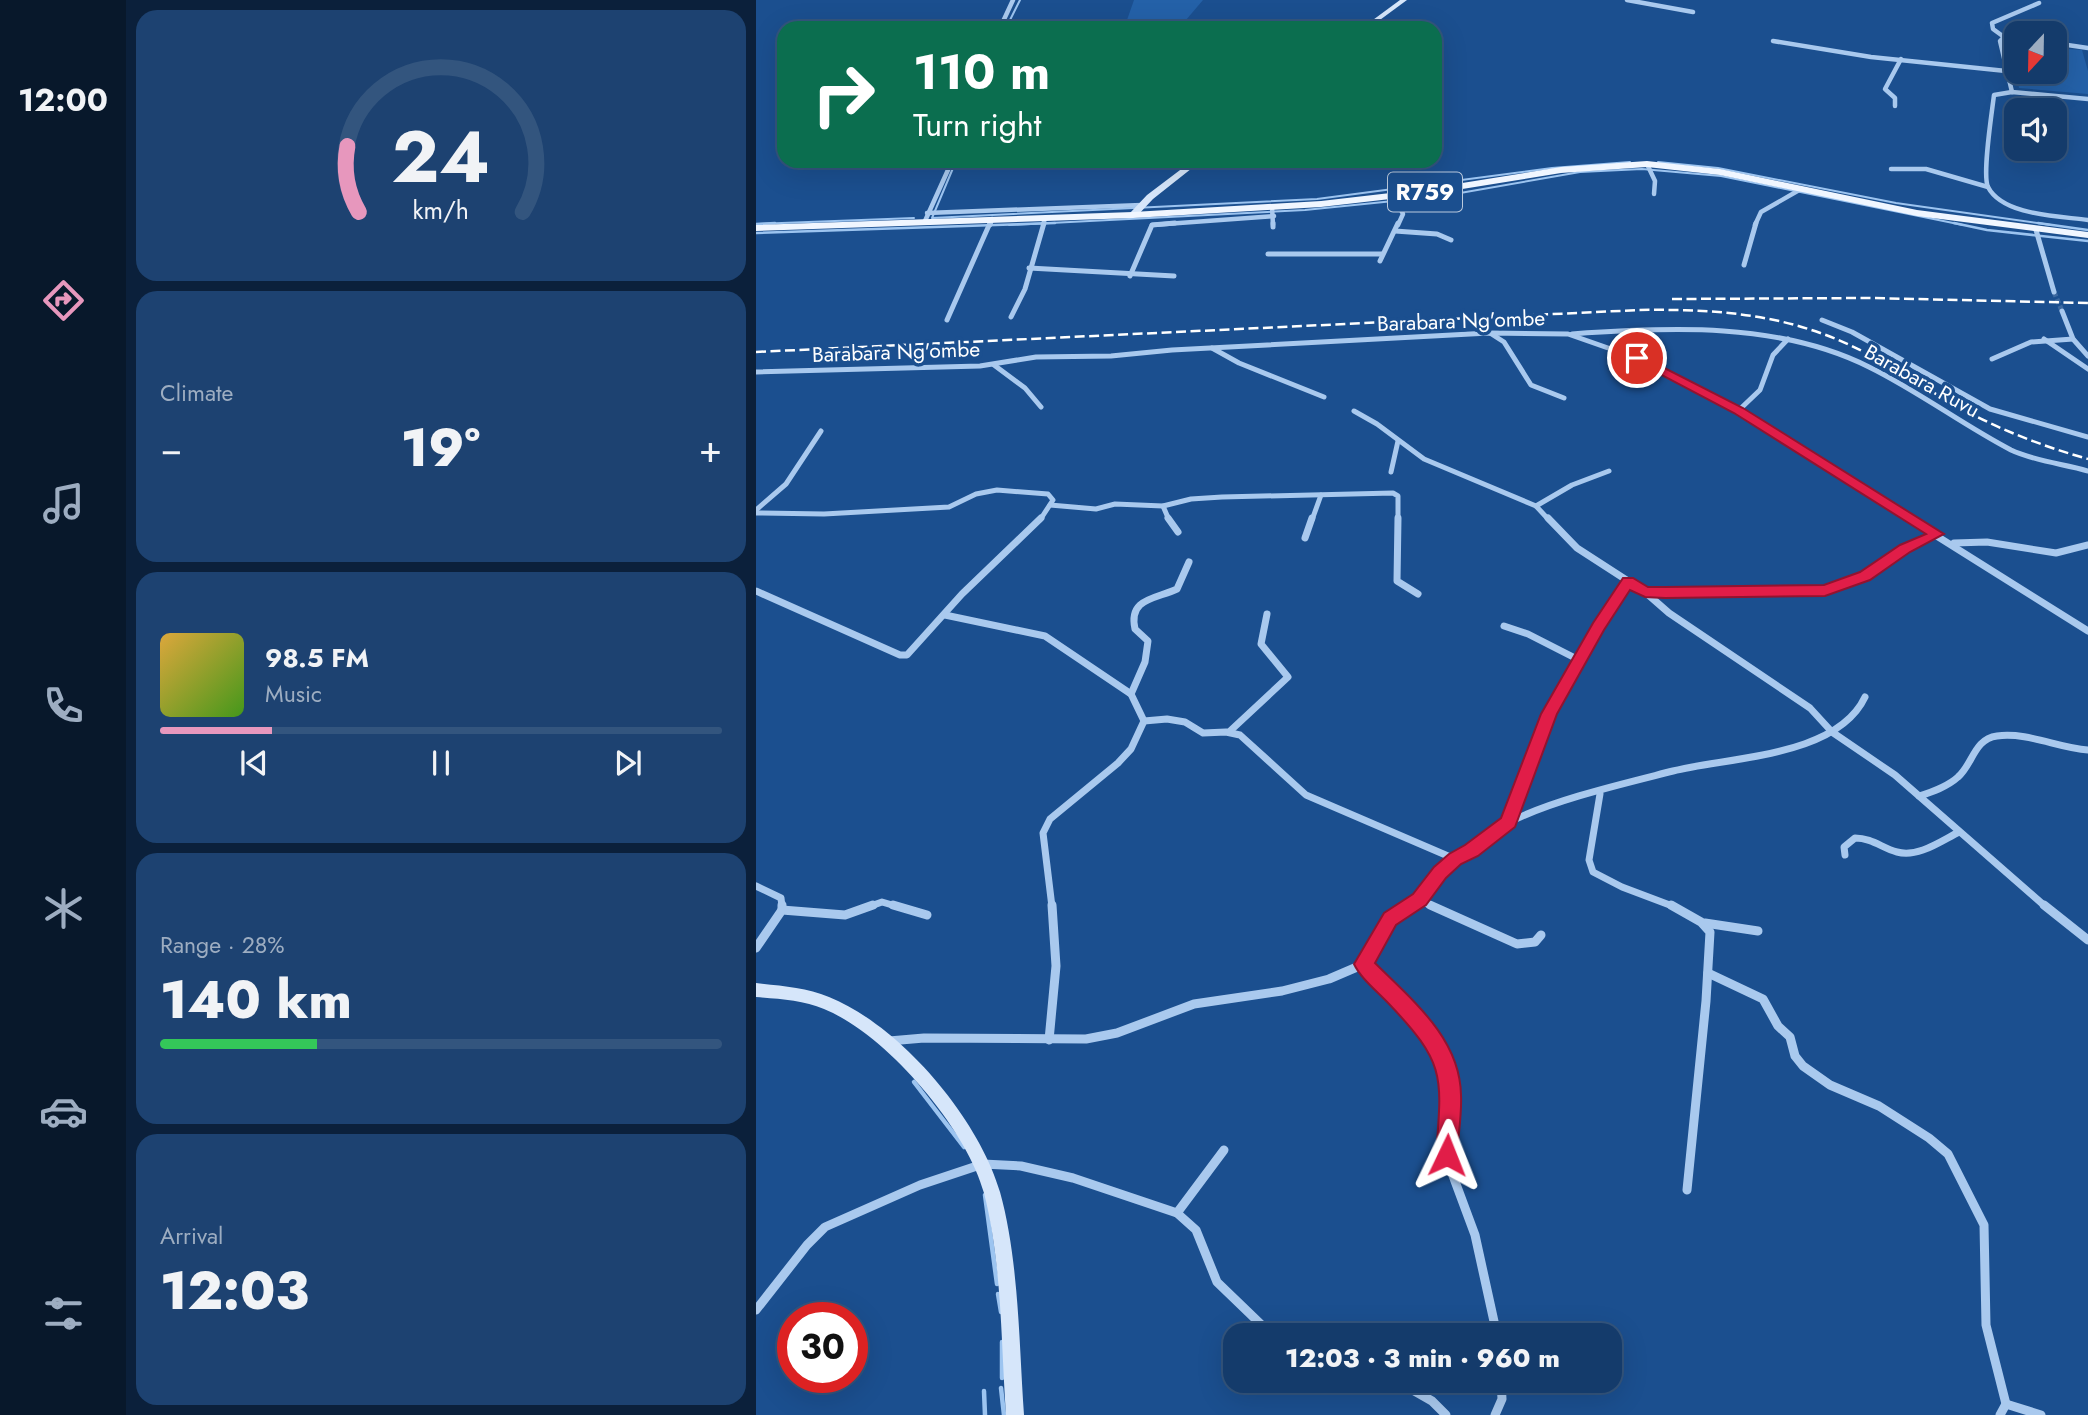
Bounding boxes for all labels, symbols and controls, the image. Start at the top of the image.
north arrow [2004,21,2067,84]
map controls [2004,21,2067,161]
text: 110 m [913,37,1050,107]
icon: right [798,49,889,140]
text: 12:00 [18,77,108,123]
button: sound [2004,98,2067,161]
text: Turn right [913,102,1042,148]
text: 24 [392,104,490,209]
road number: R759 [1388,172,1462,211]
text: km/h [413,191,469,227]
icon: directions [39,276,88,325]
street label: Barabara Ng'ombe [1377,303,1546,339]
pin [1607,328,1667,388]
street label: Barabara Ng'ombe [812,334,981,370]
street label: Barabara Ruvu [1859,337,1985,425]
icon: arrive [1618,339,1656,377]
text: Climate [160,376,233,410]
text: 19° [401,410,480,486]
text: − [160,421,182,476]
text: + [699,421,722,476]
icon: music [39,479,88,528]
text: 98.5 FM [265,639,369,677]
text: Music [265,677,322,711]
icon: phone [39,681,88,730]
icon: previous [235,744,273,782]
icon: pause [422,744,460,782]
icon: next [609,744,647,782]
icon: climate [39,884,88,933]
text: Range · 28% [160,928,285,962]
text: 140 km [160,962,352,1038]
icon: car [39,1087,88,1136]
position arrow [1410,1118,1484,1192]
text: Arrival [160,1219,223,1253]
text: 12:03 [160,1253,309,1329]
icon: filters [39,1289,88,1338]
speed limit sign: 30 [777,1302,868,1393]
text: 12:03 · 3 min · 960 m [1285,1339,1560,1377]

